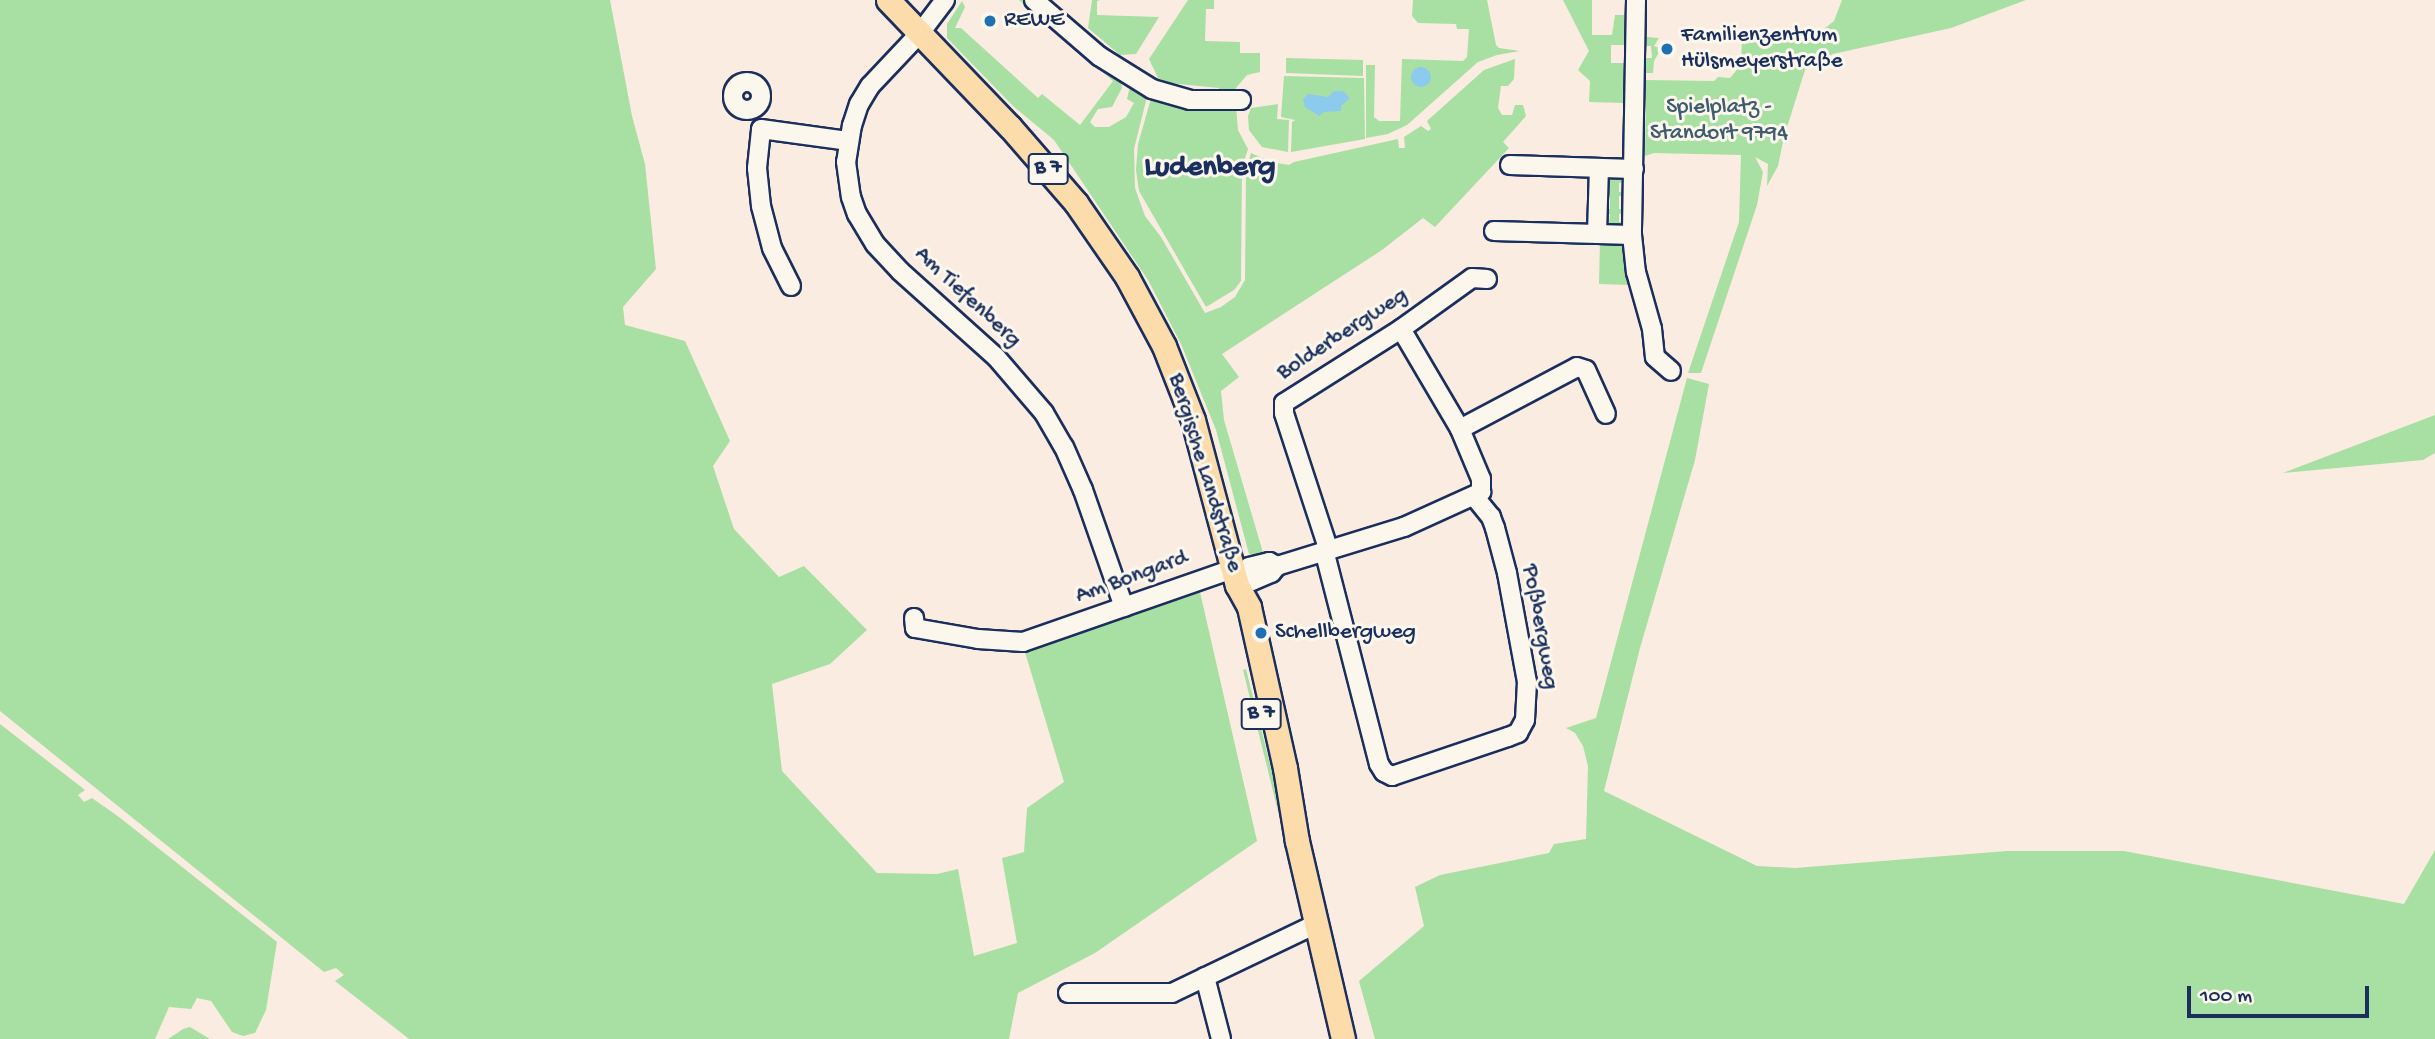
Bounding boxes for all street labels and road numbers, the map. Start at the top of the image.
road number: B 7 [1027,152,1069,186]
street label: Am Tiefenberg [908,241,1026,355]
street label: Bolderbergweg [1272,283,1414,387]
street label: Bergische Landstraße [1161,370,1247,576]
street label: Am Bongard [1072,545,1192,611]
street label: Poßbergweg [1514,562,1564,692]
road number: B 7 [1240,696,1282,732]

